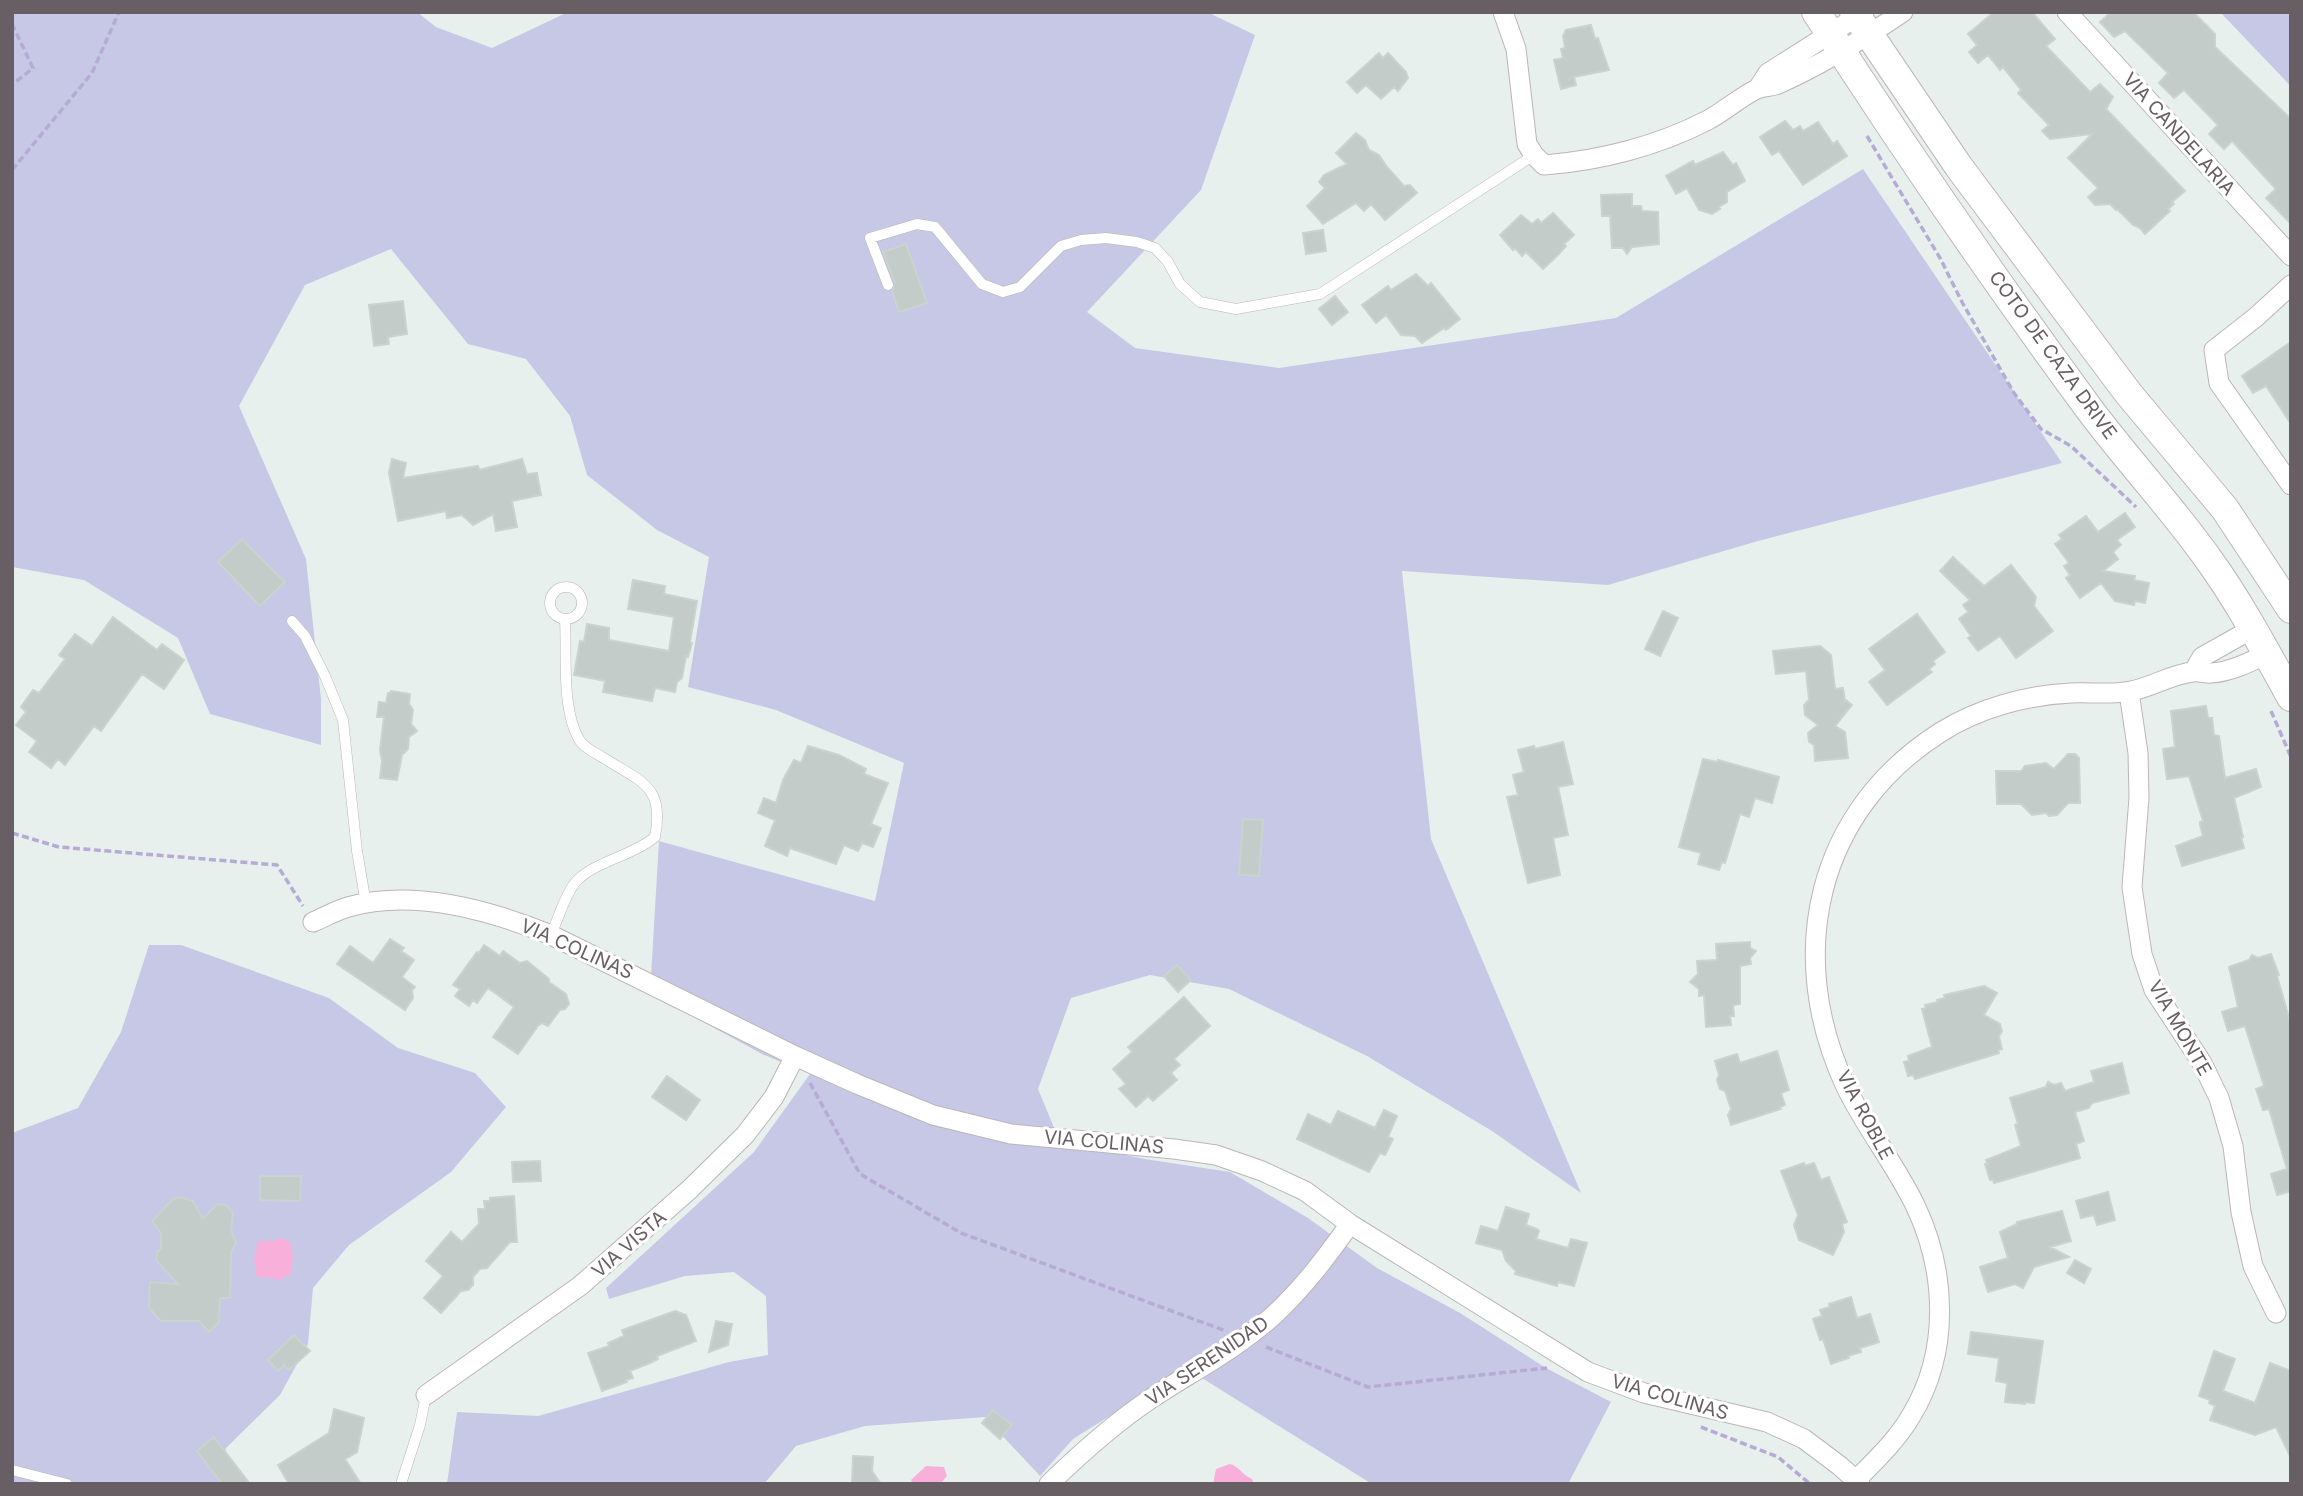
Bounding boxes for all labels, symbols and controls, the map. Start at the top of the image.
street label: VIA CANDELARIA [2118,68,2240,200]
street label: COTO DE CAZA DRIVE [1984,266,2122,444]
street label: VIA COLINAS [517,914,637,984]
street label: VIA MONTE [2143,976,2217,1080]
street label: VIA ROBLE [1832,1066,1898,1164]
street label: VIA COLINAS [1043,1125,1165,1159]
street label: VIA VISTA [587,1206,671,1282]
street label: VIA SERENIDAD [1141,1311,1273,1411]
street label: VIA COLINAS [1609,1369,1731,1425]

